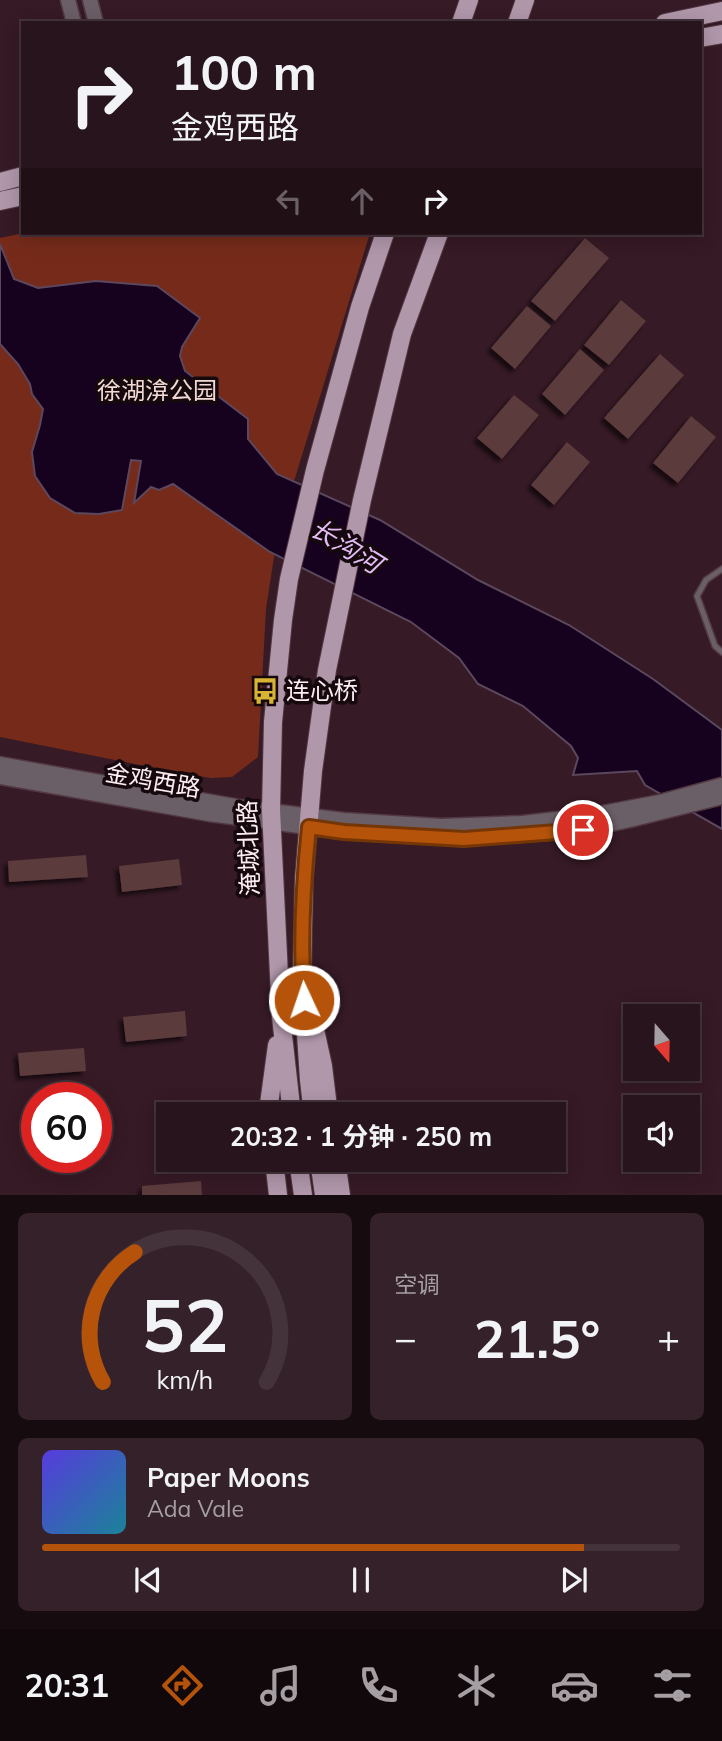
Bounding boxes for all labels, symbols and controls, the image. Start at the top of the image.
text: 100 m [171,41,317,102]
icon: right [56,49,147,140]
text: 金鸡西路 [171,107,299,147]
icon: left [270,182,308,220]
icon: ahead [343,182,381,220]
icon: right [416,182,454,220]
park label: 徐湖渰公园 [97,375,217,405]
water label: 长沟河 [304,511,392,583]
place label: 连心桥 [286,675,358,705]
bus stop icon: 连心桥 [250,676,280,706]
street label: 金鸡西路 [103,757,203,803]
street label: 淹城北路 [231,800,265,897]
pin [553,800,613,860]
icon: arrive [564,811,602,849]
position arrow [267,963,341,1037]
north arrow [623,1004,700,1082]
map controls [623,1004,700,1172]
speed limit sign: 60 [21,1082,112,1173]
button: sound [623,1095,700,1172]
text: 20:32 · 1 分钟 · 250 m [230,1120,492,1153]
text: 空调 [394,1270,440,1299]
text: 52 [141,1280,229,1371]
text: 21.5° [474,1306,600,1371]
text: − [394,1314,417,1362]
text: + [657,1314,680,1362]
text: km/h [157,1364,213,1395]
text: Paper Moons [147,1461,310,1494]
text: Ada Vale [147,1494,244,1523]
icon: previous [129,1561,167,1599]
icon: pause [342,1561,380,1599]
icon: next [555,1561,593,1599]
icon: directions [158,1661,207,1710]
icon: music [256,1661,305,1710]
icon: phone [354,1661,403,1710]
icon: climate [452,1661,501,1710]
icon: car [550,1661,599,1710]
icon: filters [648,1661,697,1710]
text: 20:31 [25,1665,109,1705]

